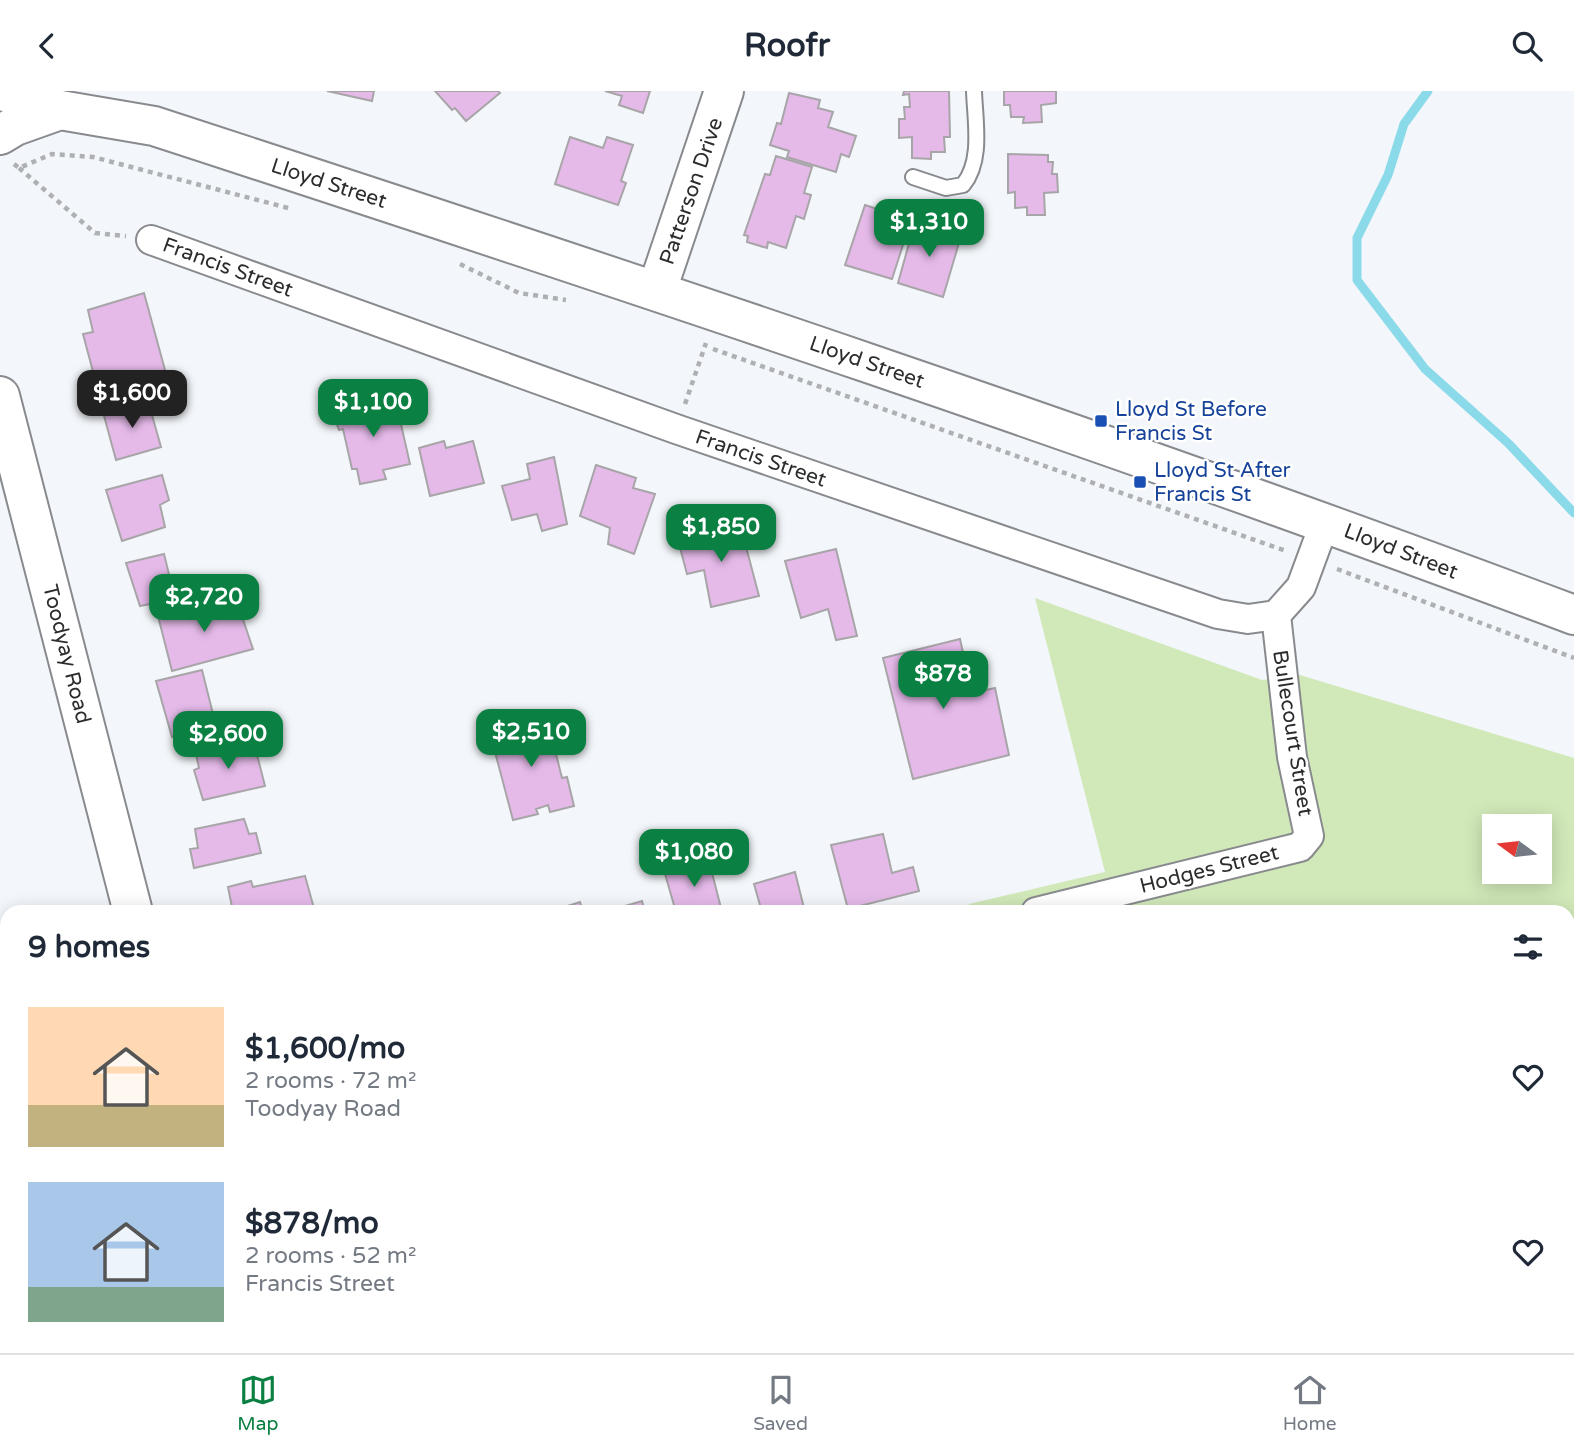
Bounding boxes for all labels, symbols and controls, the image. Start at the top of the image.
icon: back [28,27,66,65]
text: Roofr [744,27,830,65]
icon: search [1508,27,1546,65]
street label: Patterson Drive [655,114,728,268]
street label: Lloyd Street [268,153,390,214]
pin: $1,310 [872,199,986,259]
text: $1,310 [890,208,968,236]
street label: Francis Street [159,232,296,303]
street label: Lloyd Street [806,331,928,394]
pin: $1,600 [75,371,189,430]
text: $1,600 [93,379,171,407]
pin: $1,100 [316,379,430,439]
text: $1,100 [334,388,412,416]
place label: Lloyd St Before Francis St [1115,397,1267,446]
marker: Lloyd St Before Francis St [1093,413,1109,429]
street label: Francis Street [692,424,830,493]
place label: Lloyd St After Francis St [1154,458,1291,507]
marker: Lloyd St After Francis St [1132,474,1148,490]
pin: $1,850 [664,505,778,564]
text: $1,850 [682,513,760,541]
street label: Lloyd Street [1340,518,1461,585]
pin: $2,720 [147,575,261,634]
street label: Toodyay Road [37,582,96,726]
text: $2,720 [165,583,243,611]
street label: Bullecourt Street [1267,648,1318,818]
pin: $878 [902,651,984,711]
text: $878 [914,660,972,688]
pin: $2,510 [474,709,588,769]
pin: $2,600 [171,711,285,771]
text: $2,510 [492,718,570,746]
text: $2,600 [189,720,267,748]
north arrow [1482,814,1552,884]
map controls [1482,814,1552,884]
pin: $1,080 [637,829,751,889]
text: $1,080 [655,838,733,866]
street label: Hodges Street [1137,840,1281,899]
icon: filters [1509,928,1547,966]
text: 9 homes [28,929,150,966]
text: $1,600/mo [245,1030,405,1067]
icon: home [84,1035,168,1119]
icon: heart [1509,1058,1547,1096]
text: 2 rooms · 72 m² [245,1067,416,1095]
text: Toodyay Road [245,1095,401,1123]
text: $878/mo [245,1205,379,1242]
icon: home [84,1210,168,1294]
icon: heart [1509,1233,1547,1271]
text: 2 rooms · 52 m² [245,1242,416,1270]
text: Francis Street [245,1270,395,1298]
tab: Map [237,1371,278,1435]
tab: Saved [753,1371,808,1435]
tab: Home [1283,1371,1337,1435]

